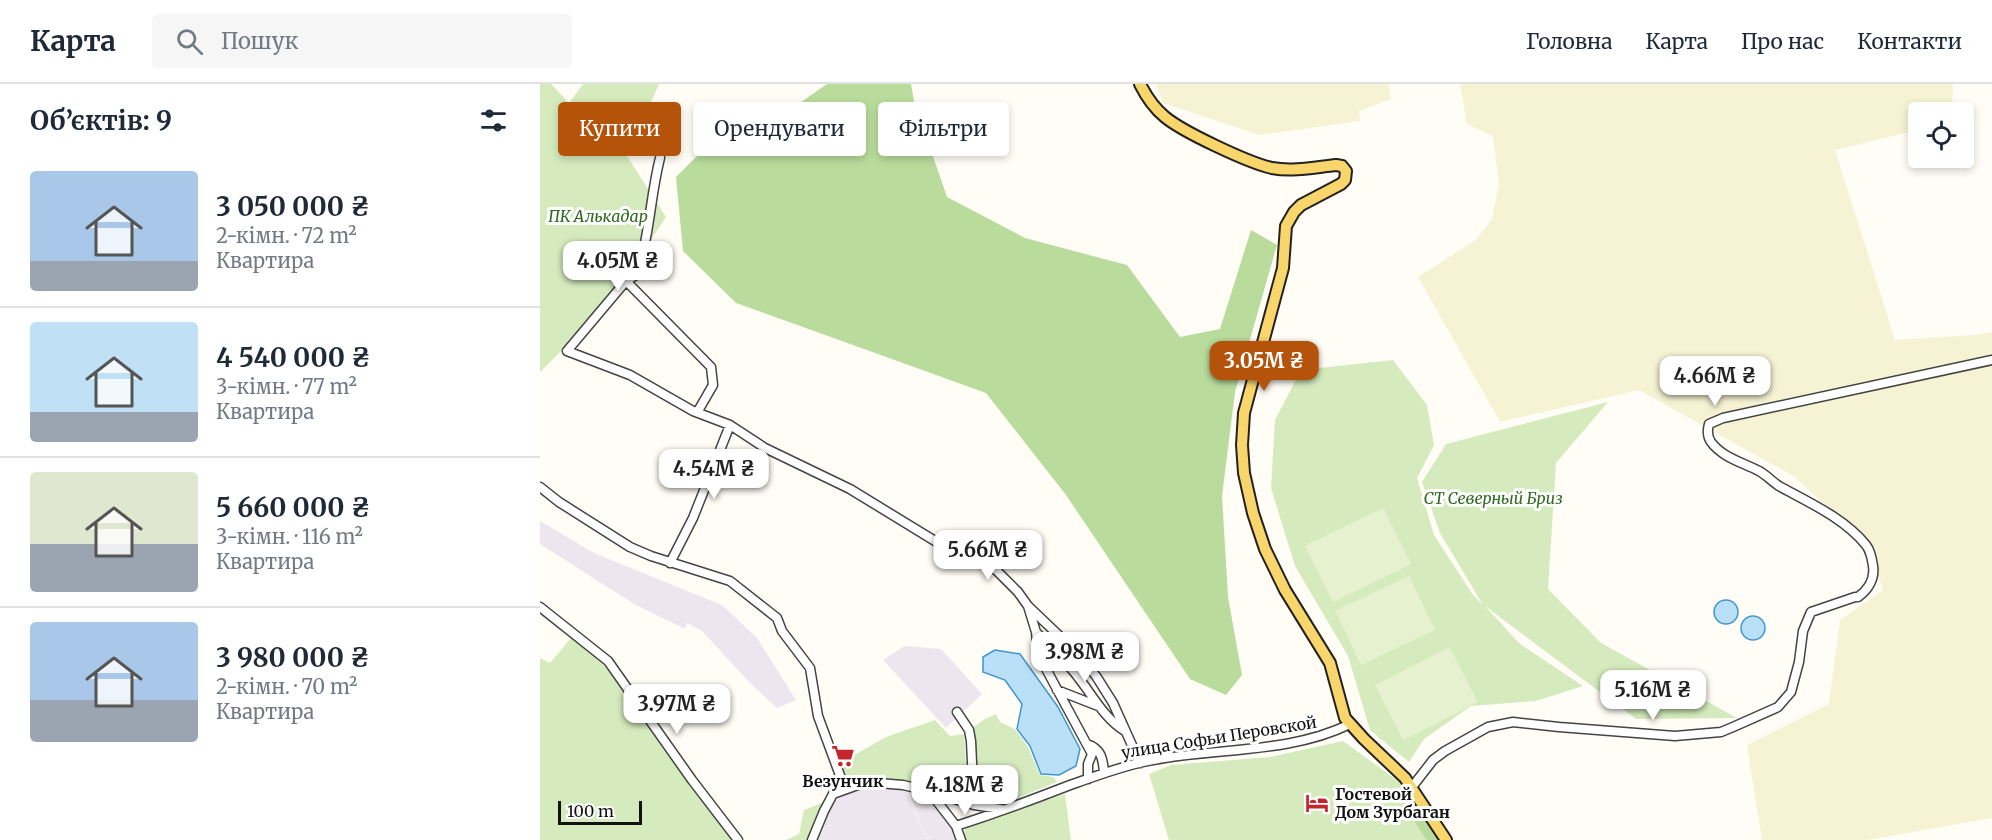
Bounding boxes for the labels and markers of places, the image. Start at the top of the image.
pin: 4.05M ₴ [563,241,673,292]
pin: 3.05M ₴ [1209,341,1319,392]
pin: 4.66M ₴ [1660,356,1770,407]
pin: 4.54M ₴ [659,449,769,500]
pin: 5.66M ₴ [933,530,1043,581]
pin: 3.98M ₴ [1030,632,1140,683]
pin: 5.16M ₴ [1598,670,1708,721]
pin: 3.97M ₴ [622,684,732,735]
supermarket icon: Везунчик [830,743,856,769]
pin: 4.18M ₴ [910,765,1020,816]
place label: Везунчик [802,771,884,791]
place label: Гостевой Дом Зурбаган [1335,784,1450,822]
hotel icon: Гостевой Дом Зурбаган [1304,790,1330,816]

